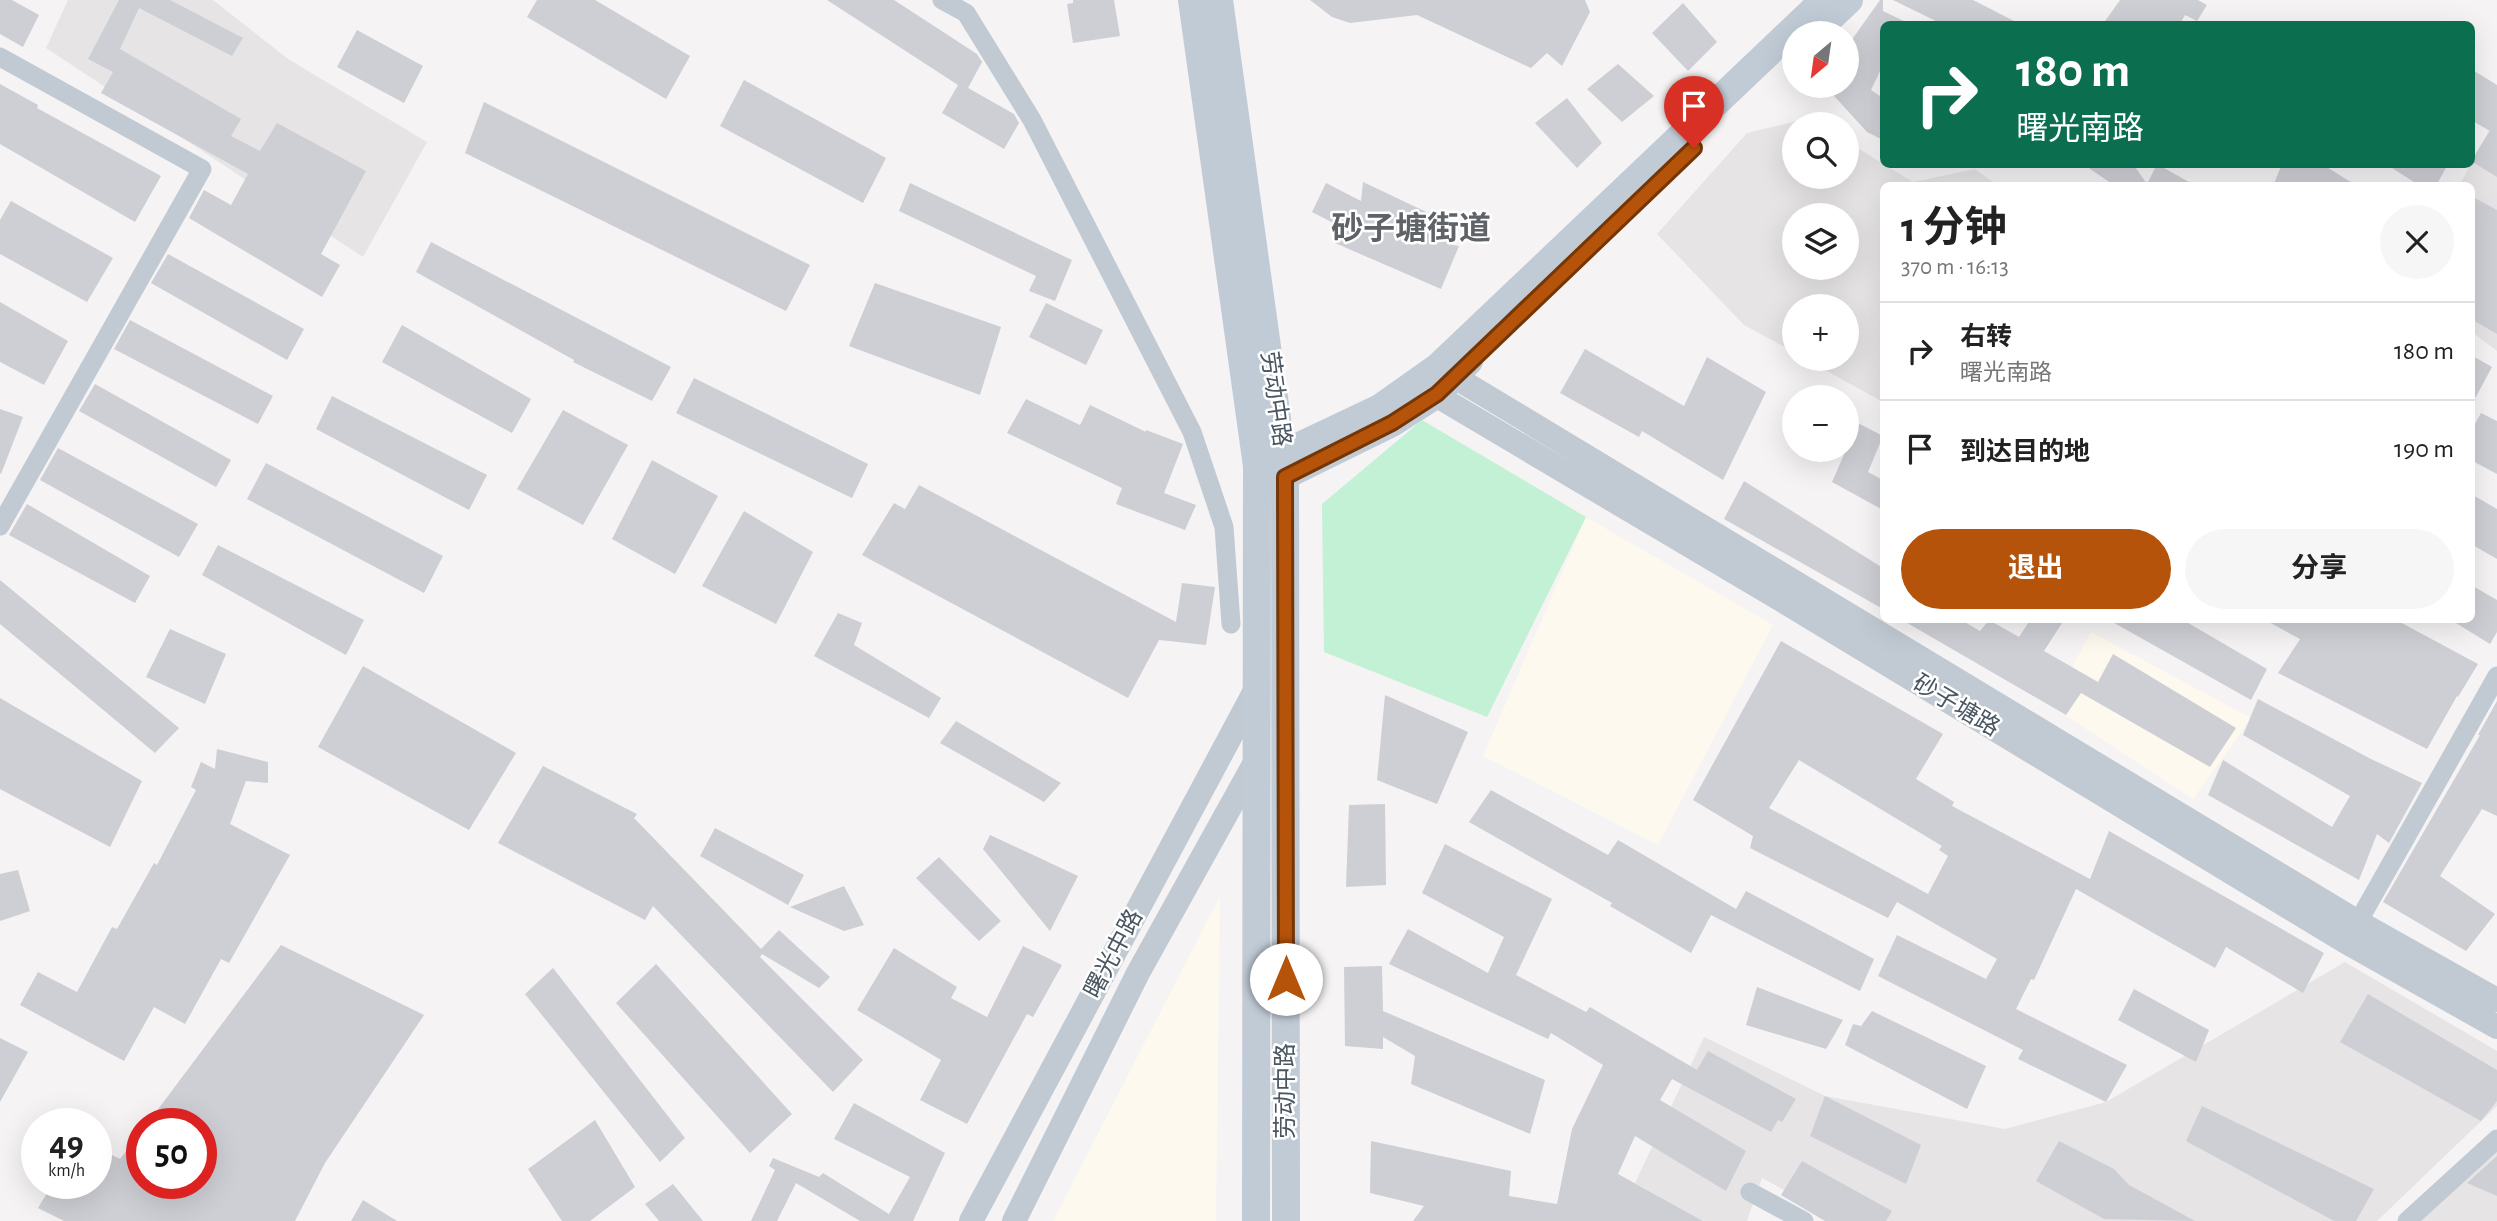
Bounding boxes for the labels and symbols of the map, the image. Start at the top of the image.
north arrow [1782,21,1858,98]
pin [1664,76,1724,148]
district label: 砂子塘街道 [1331,211,1491,245]
street label: 劳动中路 [1256,350,1296,448]
street label: 砂子塘路 [1909,669,2004,741]
street label: 曙光中路 [1079,905,1147,1002]
position arrow [1249,942,1323,1016]
street label: 劳动中路 [1272,1043,1298,1139]
speed limit sign: 50 [126,1108,217,1199]

